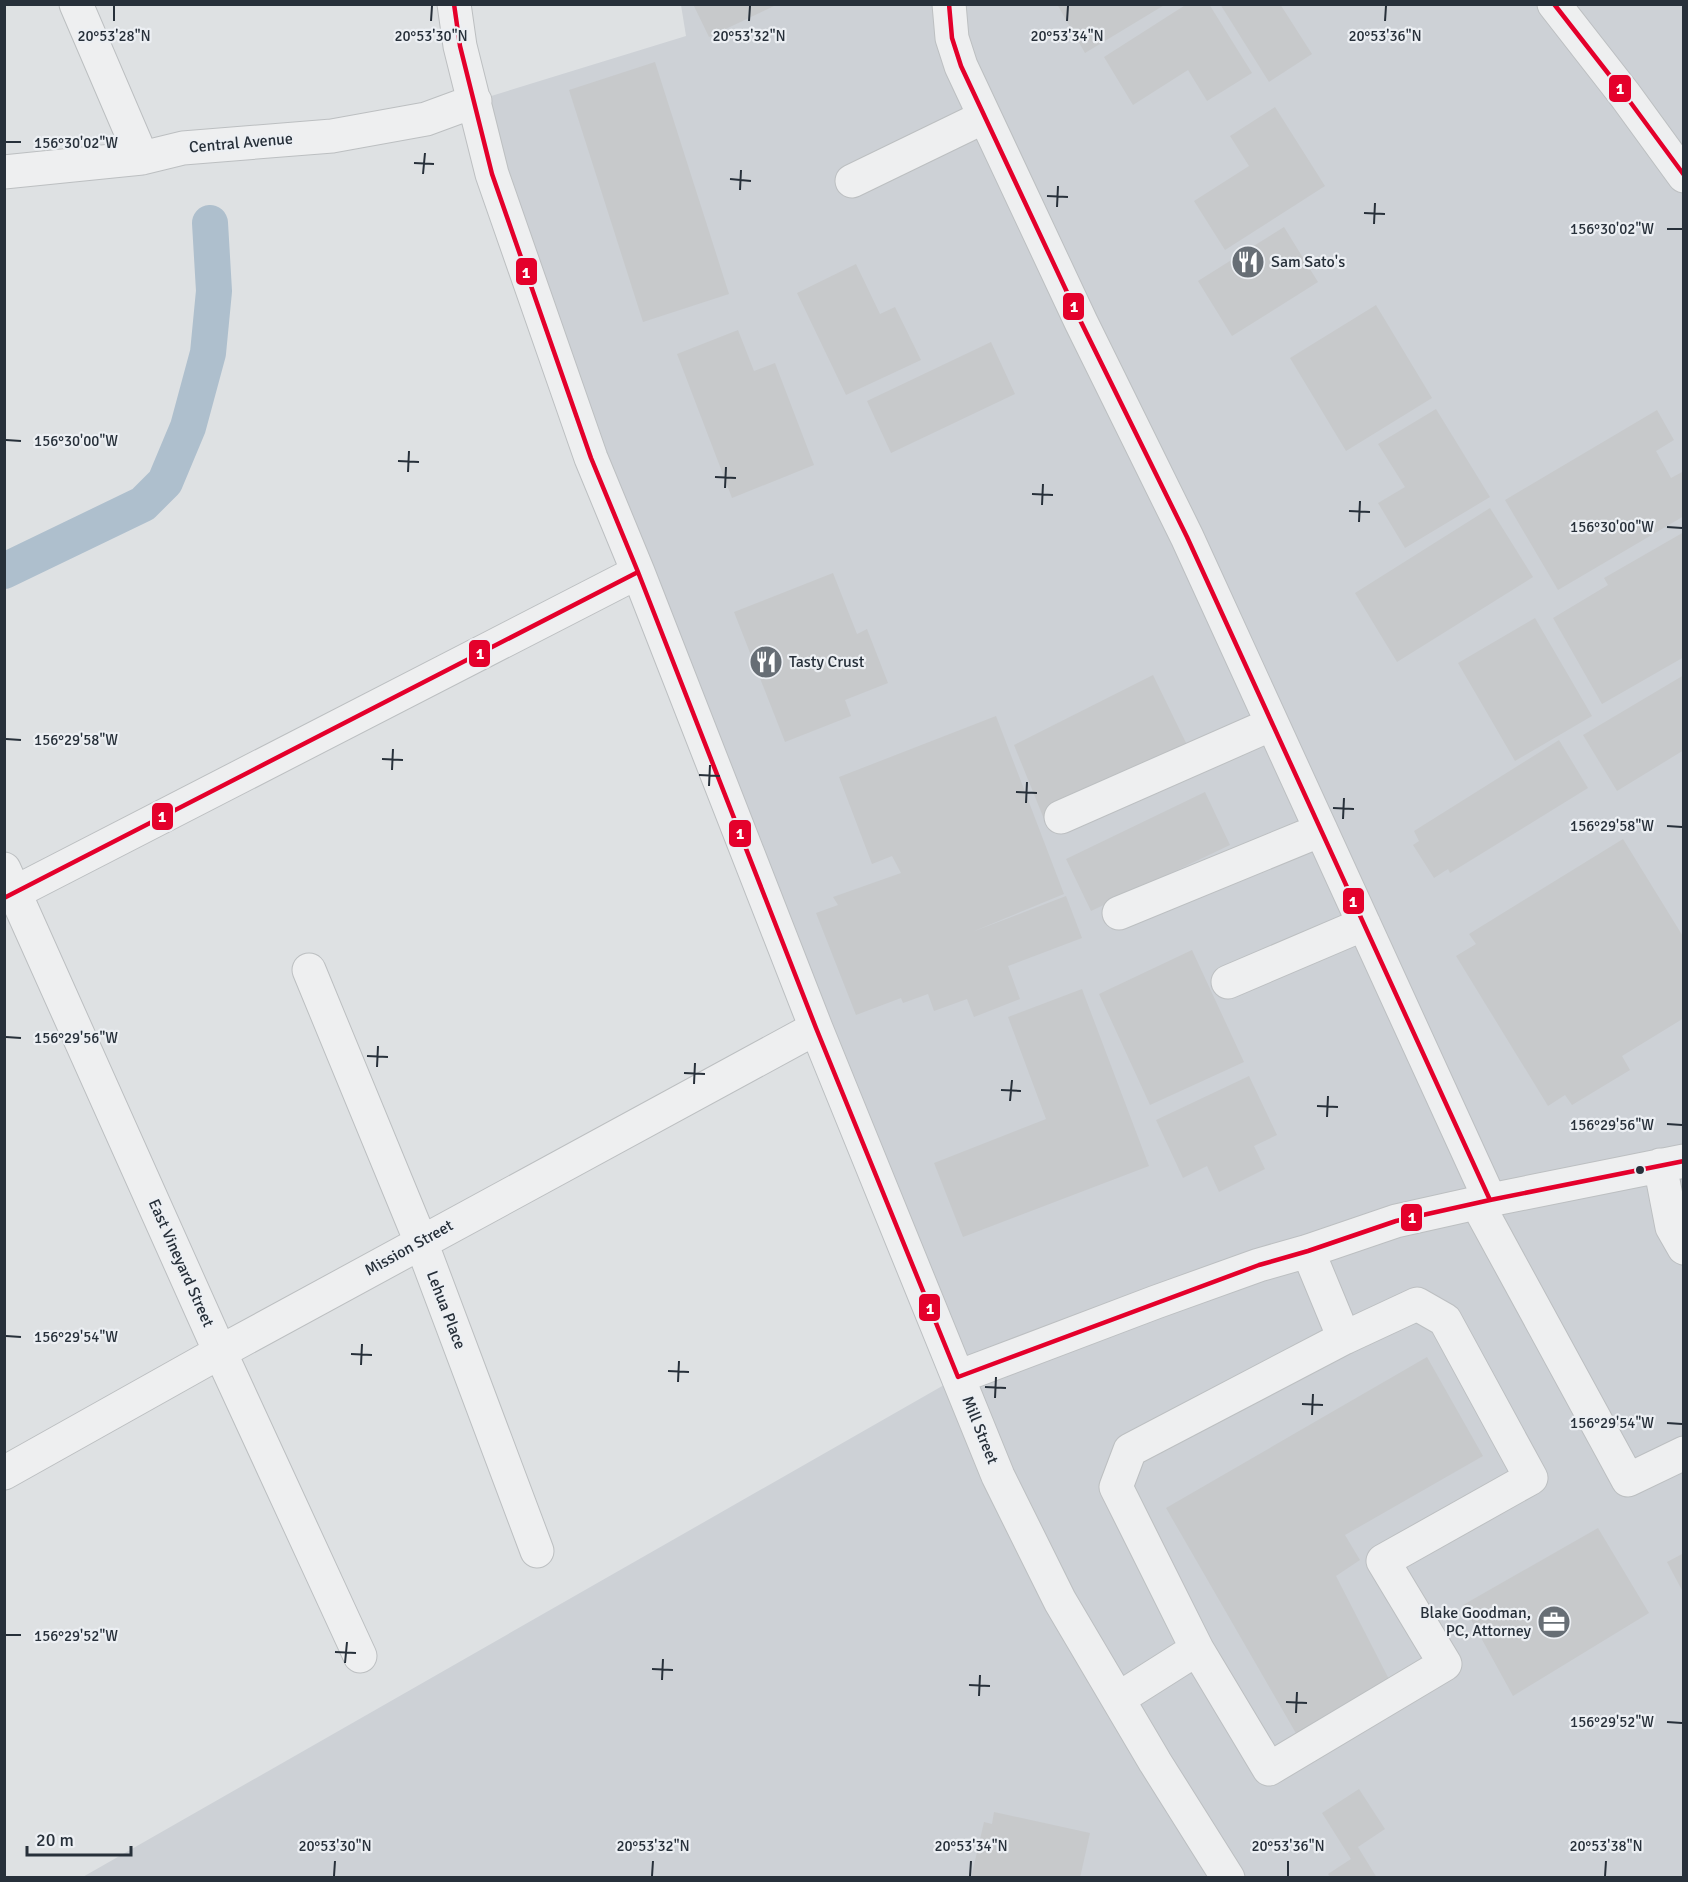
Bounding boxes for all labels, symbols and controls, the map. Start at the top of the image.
text: 20°53'28"N [77,27,151,45]
text: 20°53'30"N [394,27,468,45]
text: 20°53'32"N [712,27,786,45]
text: 20°53'34"N [1030,27,1104,45]
text: 20°53'36"N [1348,27,1422,45]
line badge: 1 [1608,74,1632,103]
text: 1 [1616,79,1625,99]
street label: Central Avenue [188,129,294,157]
text: 156°30'02"W [34,134,118,152]
text: 156°30'02"W [1570,220,1654,238]
restaurant icon: Sam Sato's [1230,244,1266,280]
place label: Sam Sato's [1271,252,1345,272]
line badge: 1 [515,257,538,286]
text: 1 [522,263,531,283]
line badge: 1 [1062,292,1085,321]
text: 1 [1070,297,1079,317]
text: 156°30'00"W [34,432,118,450]
text: 156°30'00"W [1570,518,1654,536]
line badge: 1 [468,639,491,668]
text: 1 [476,644,485,664]
restaurant icon: Tasty Crust [748,644,784,680]
place label: Tasty Crust [789,652,865,672]
text: 156°29'58"W [34,731,118,749]
line badge: 1 [151,802,174,831]
text: 1 [158,807,167,827]
text: 156°29'58"W [1570,817,1654,835]
line badge: 1 [728,819,752,848]
text: 1 [736,824,745,844]
line badge: 1 [1342,887,1365,915]
text: 1 [1349,892,1358,912]
text: 156°29'56"W [34,1029,118,1047]
text: 156°29'56"W [1570,1116,1654,1134]
unlabelled marker [1634,1164,1646,1176]
street label: East Vineyard Street [144,1196,218,1330]
line badge: 1 [1400,1203,1423,1232]
text: 1 [1408,1208,1417,1228]
street label: Mission Street [361,1215,457,1280]
street label: Lehua Place [422,1268,470,1352]
line badge: 1 [918,1293,941,1322]
text: 1 [926,1299,935,1319]
text: 156°29'54"W [34,1328,118,1346]
street label: Mill Street [957,1393,1003,1467]
text: 156°29'54"W [1570,1414,1654,1432]
place label: Blake Goodman, PC, Attorney [1420,1603,1532,1641]
office icon: Blake Goodman, PC, Attorney [1536,1604,1572,1640]
text: 156°29'52"W [34,1627,118,1645]
text: 156°29'52"W [1570,1713,1654,1731]
scale bar [27,1819,130,1857]
text: 20 m [36,1829,74,1851]
text: 20°53'30"N [298,1837,372,1855]
text: 20°53'32"N [616,1837,690,1855]
text: 20°53'34"N [934,1837,1008,1855]
text: 20°53'36"N [1251,1837,1325,1855]
text: 20°53'38"N [1569,1837,1643,1855]

